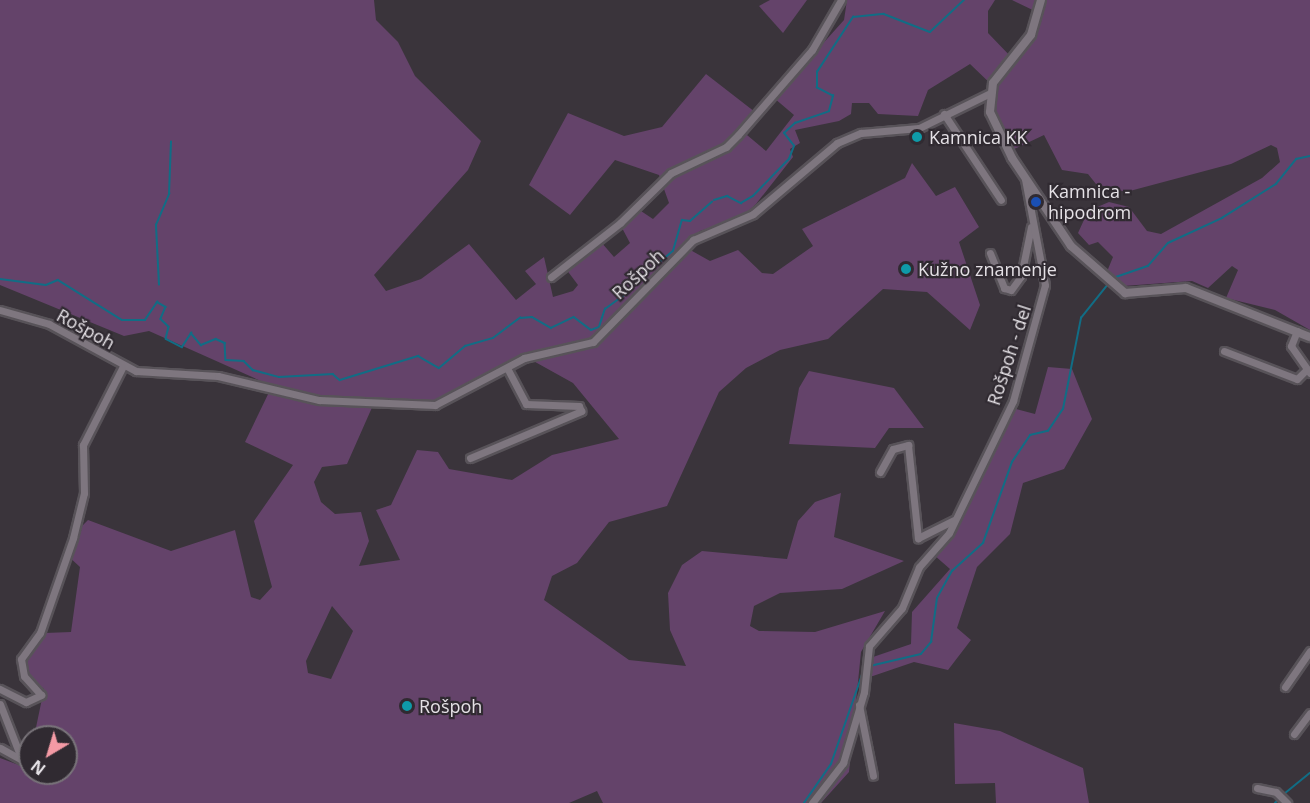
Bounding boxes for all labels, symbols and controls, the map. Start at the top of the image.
place label: Kamnica KK [929,126,1028,148]
marker: Kamnica KK [910,130,924,144]
place label: Kamnica - hipodrom [1048,181,1131,224]
marker: Kamnica - hipodrom [1029,195,1043,209]
street label: Rošpoh [607,244,669,304]
place label: Kužno znamenje [918,258,1057,280]
marker: Kužno znamenje [899,262,913,276]
street label: Rošpoh - del [983,302,1035,408]
street label: Rošpoh [53,304,119,354]
place label: Rošpoh [419,695,482,717]
marker: Rošpoh [400,699,414,713]
north arrow [18,725,78,785]
text: N [26,755,50,780]

